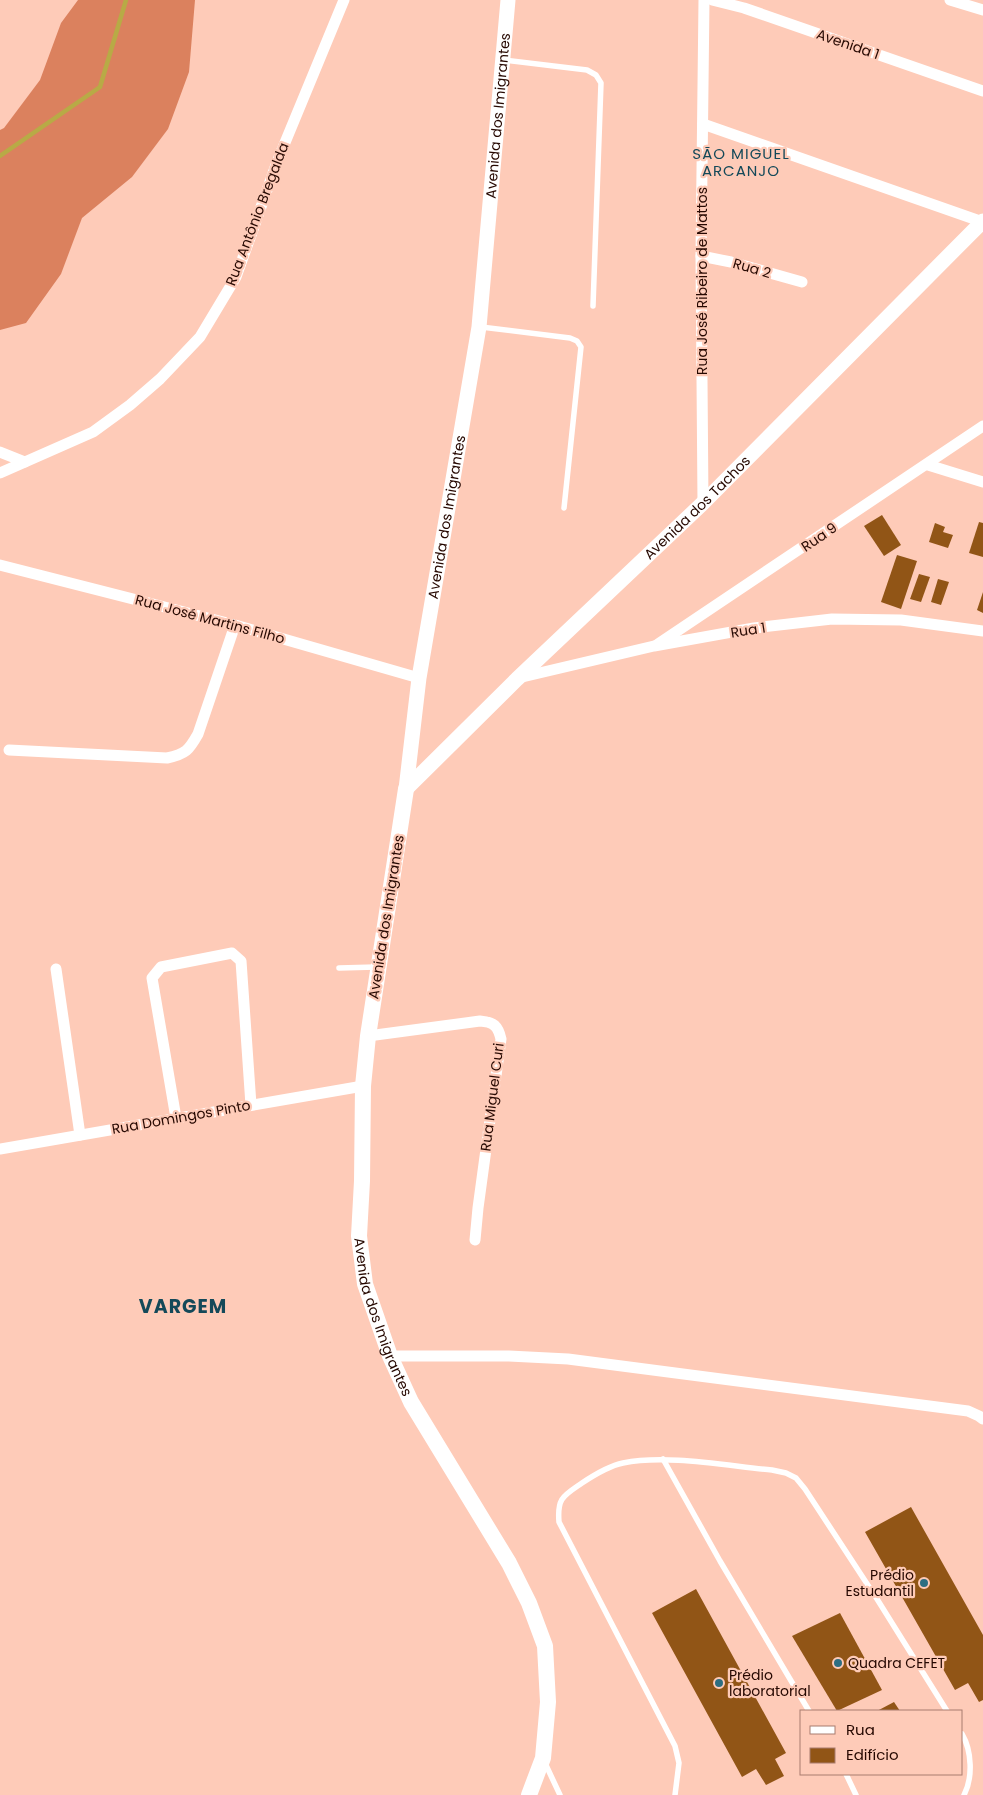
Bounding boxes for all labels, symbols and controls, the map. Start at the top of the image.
street label: Avenida 1 [814,24,882,64]
street label: Avenida dos Imigrantes [480,32,515,199]
street label: Rua Antônio Bregalda [220,139,294,289]
district label: SÃO MIGUEL ARCANJO [692,143,790,181]
street label: Rua José Ribeiro de Mattos [692,187,712,375]
street label: Rua 2 [731,253,773,283]
street label: Avenida dos Imigrantes [423,434,470,601]
street label: Avenida dos Tachos [639,451,755,564]
street label: Rua 9 [797,518,841,556]
street label: Rua José Martins Filho [133,589,287,649]
street label: Rua 1 [729,617,767,643]
street label: Avenida dos Imigrantes [363,833,409,1001]
street label: Rua Miguel Curi [475,1042,509,1152]
street label: Rua Domingos Pinto [110,1095,252,1139]
street label: Avenida dos Imigrantes [349,1236,417,1399]
district label: VARGEM [139,1293,227,1320]
place label: Prédio Estudantil [846,1565,914,1601]
marker: Prédio Estudantil [918,1577,930,1589]
place label: Quadra CEFET [848,1653,946,1673]
marker: Quadra CEFET [832,1657,844,1669]
place label: Prédio laboratorial [729,1665,811,1701]
marker: Prédio laboratorial [713,1677,725,1689]
legend [800,1710,963,1775]
text: Rua [846,1719,875,1740]
text: Edifício [846,1744,899,1765]

